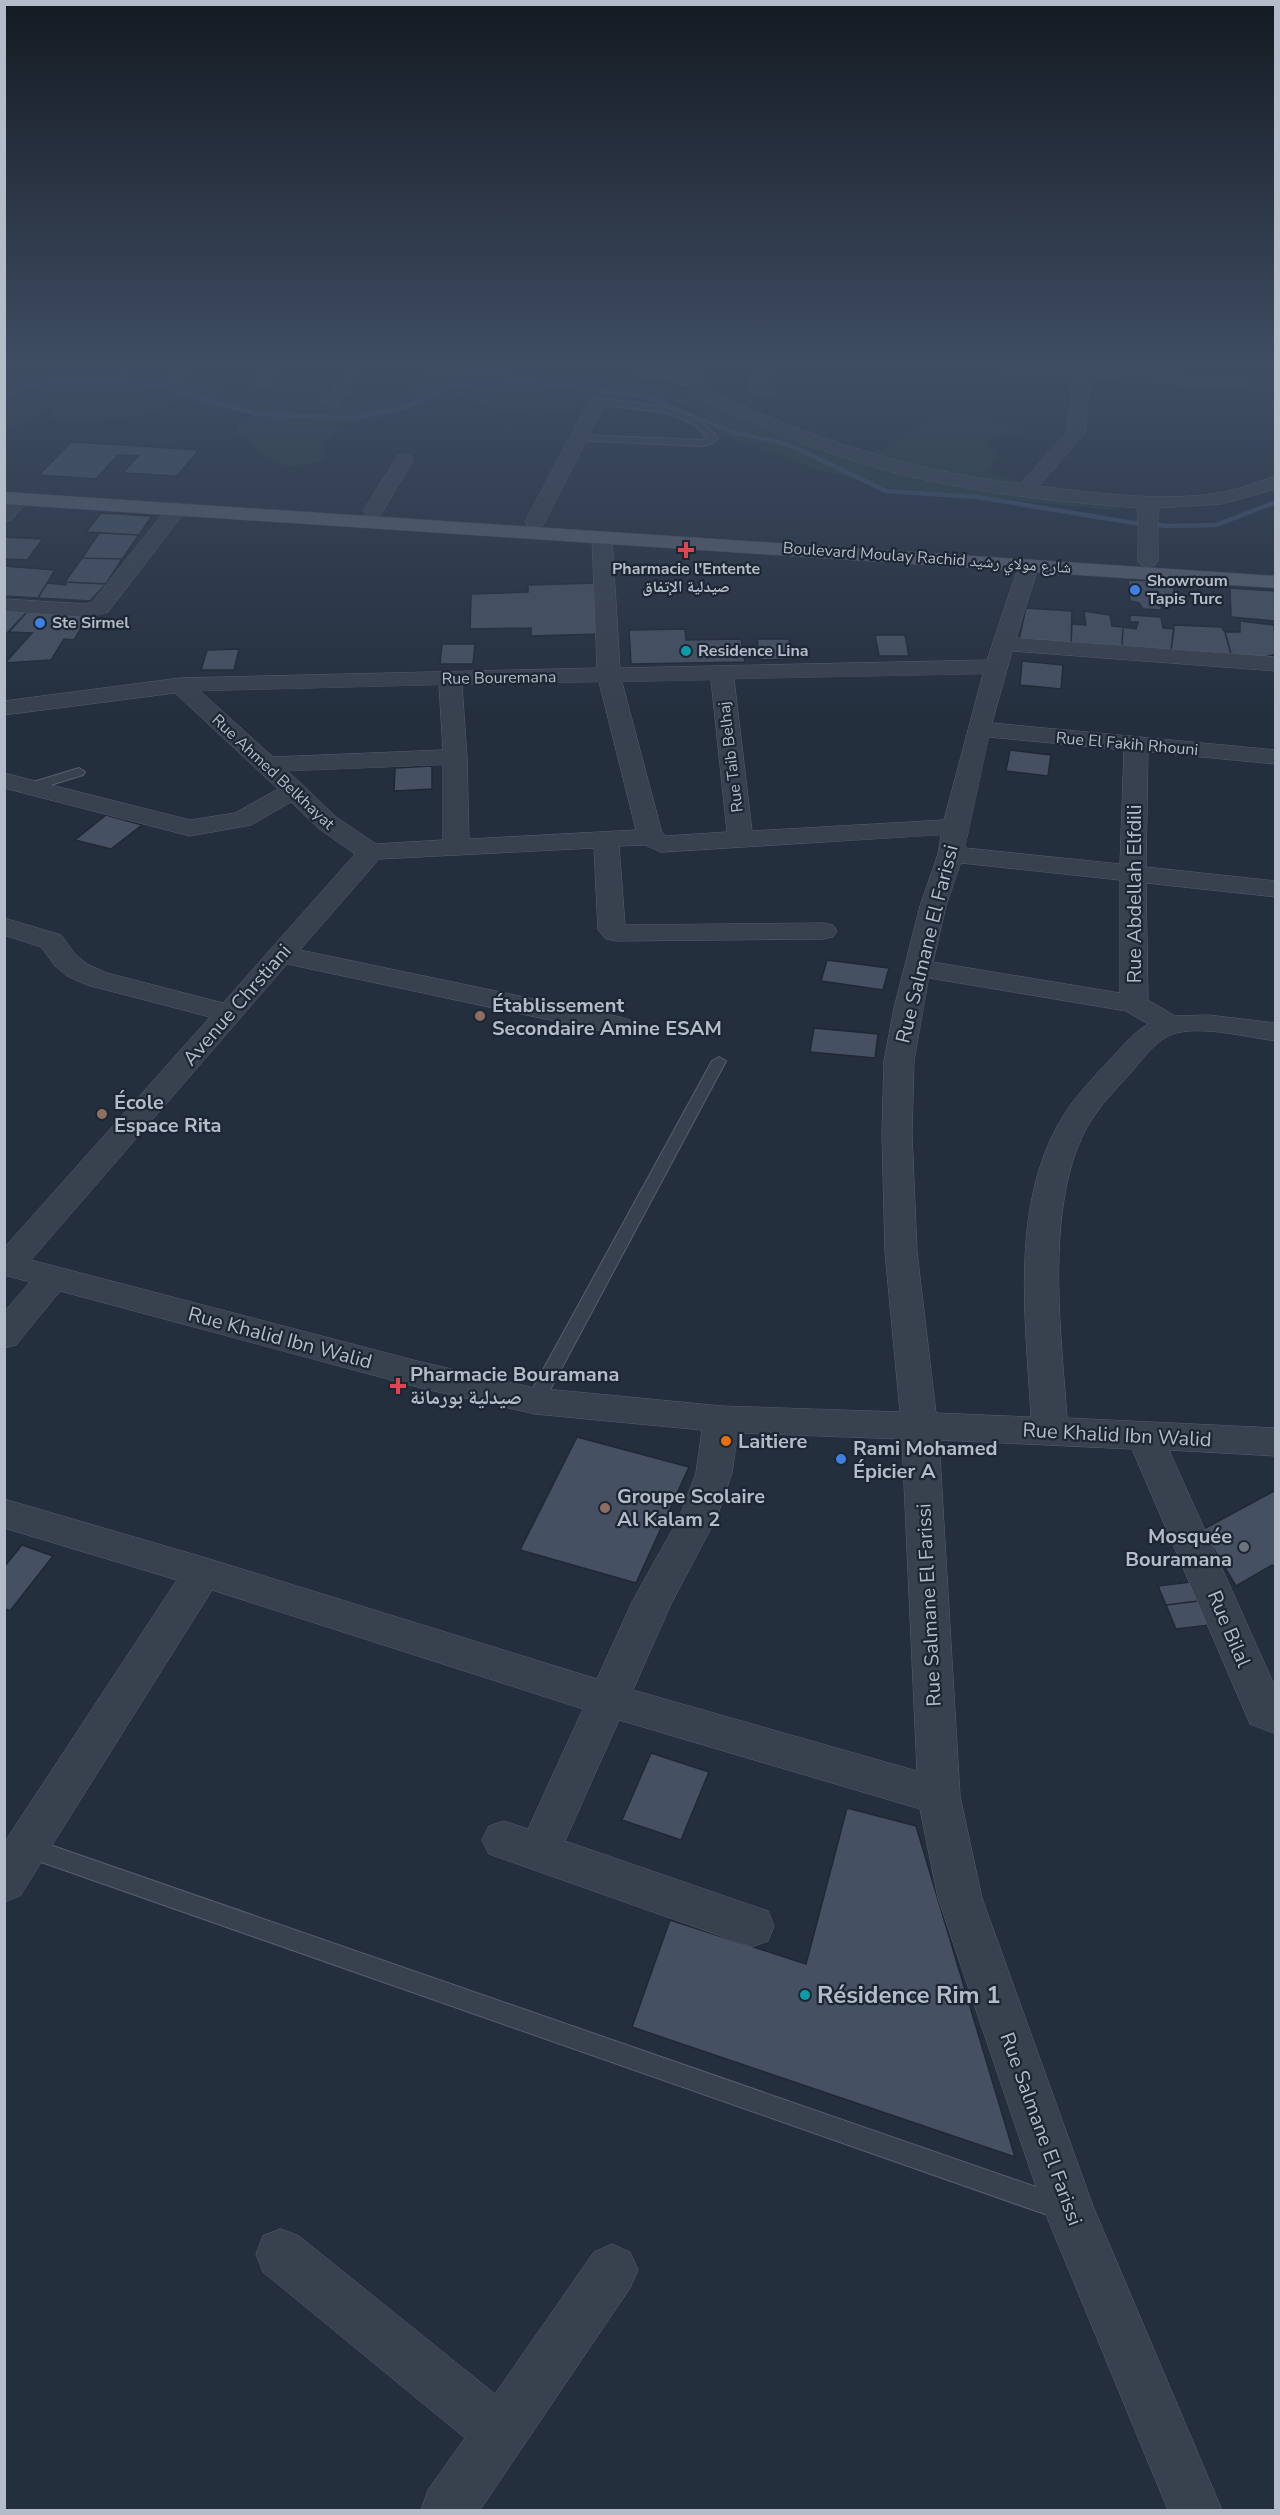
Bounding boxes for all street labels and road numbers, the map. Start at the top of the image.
street label: Boulevard Moulay Rachid شارع مولاي رشيد [782,537,1072,580]
street label: Rue Bouremana [441,666,557,690]
street label: Rue Taib Belhaj [713,700,749,814]
street label: Rue Ahmed Belkhayat [207,709,339,835]
street label: Rue El Fakih Rhouni [1055,727,1199,761]
street label: Rue Abdellah Elfdili [1121,805,1148,983]
street label: Rue Salmane El Farissi [889,842,965,1046]
street label: Avenue Chrstiani [177,938,297,1072]
street label: Rue Khalid Ibn Walid [185,1300,375,1376]
street label: Rue Khalid Ibn Walid [1022,1417,1212,1453]
street label: Rue Salmane El Farissi [910,1503,948,1707]
street label: Rue Bilal [1201,1586,1257,1672]
street label: Rue Salmane El Farissi [993,2029,1089,2229]

